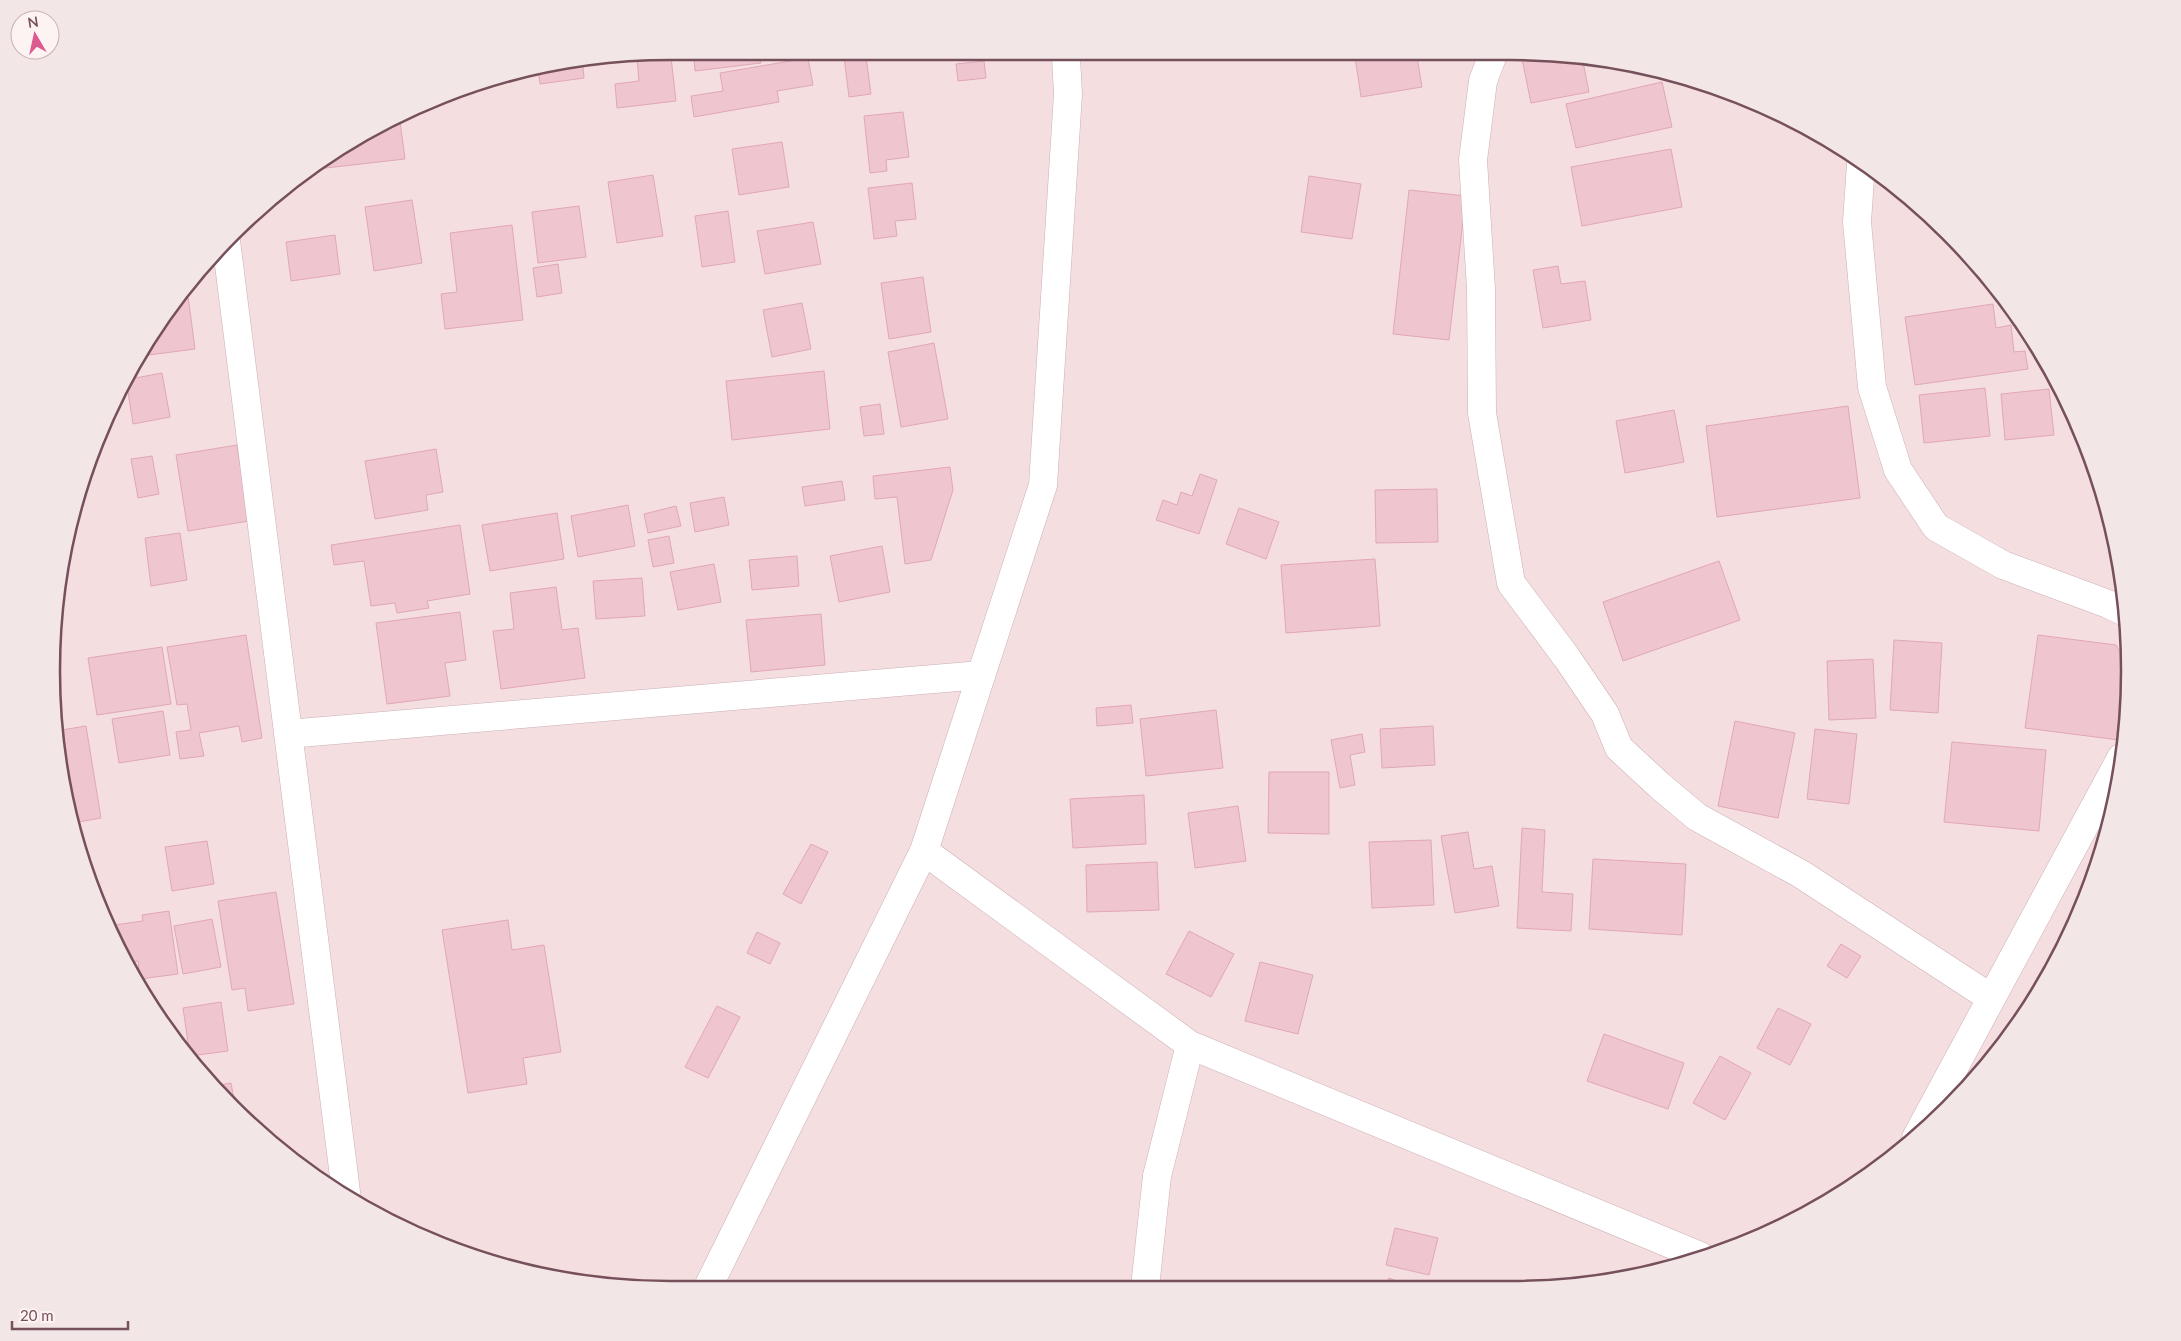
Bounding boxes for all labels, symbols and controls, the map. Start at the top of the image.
north arrow [10,10,60,60]
text: N [26,12,40,31]
scale bar [12,1298,129,1330]
text: 20 m [20,1306,54,1324]

